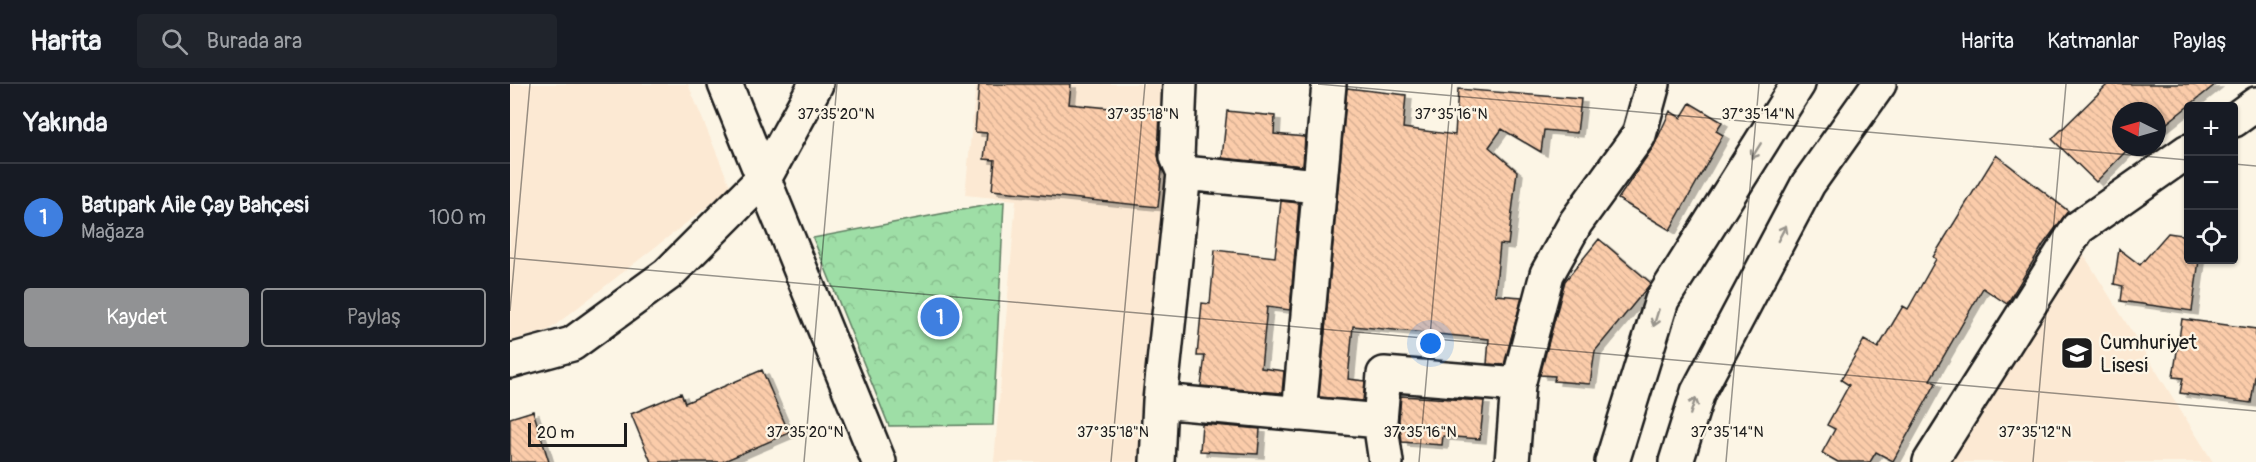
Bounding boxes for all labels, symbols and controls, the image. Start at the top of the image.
search box [137,14,557,68]
text: Harita [30,24,101,59]
icon: search [158,25,191,58]
text: Burada ara [206,27,302,55]
text: Harita [1961,28,2014,55]
text: Katmanlar [2047,28,2139,55]
text: Paylaş [2172,28,2226,55]
north arrow [2112,102,2166,156]
map controls [2184,102,2238,264]
button: + [2184,102,2238,156]
text: 37°35'20"N [797,105,875,124]
text: 37°35'18"N [1107,105,1179,124]
text: 37°35'16"N [1414,105,1488,124]
text: 37°35'14"N [1721,105,1795,124]
text: Yakında [24,107,108,139]
one-way arrow [1749,142,1761,159]
button: − [2184,156,2238,210]
text: Batıpark Aile Çay Bahçesi [81,191,309,219]
text: 1 [40,205,47,230]
text: 100 m [429,205,486,230]
button: locate [2184,210,2238,264]
text: Mağaza [81,219,144,244]
one-way arrow [1776,225,1788,242]
button: Kaydet [24,288,249,347]
button: Paylaş [261,288,486,347]
pin: 1 [920,294,960,340]
one-way arrow [1650,308,1661,327]
your location [1416,329,1445,358]
place label: Cumhuriyet Lisesi [2100,330,2198,378]
school or university icon: Cumhuriyet Lisesi [2059,335,2095,371]
one-way arrow [1689,397,1700,416]
scale bar [528,420,627,448]
text: 20 m [537,423,575,443]
text: 37°35'20"N [766,423,844,442]
text: 37°35'18"N [1077,423,1149,442]
text: 37°35'16"N [1383,423,1457,442]
text: 37°35'14"N [1690,423,1764,442]
text: 37°35'12"N [1999,423,2071,442]

